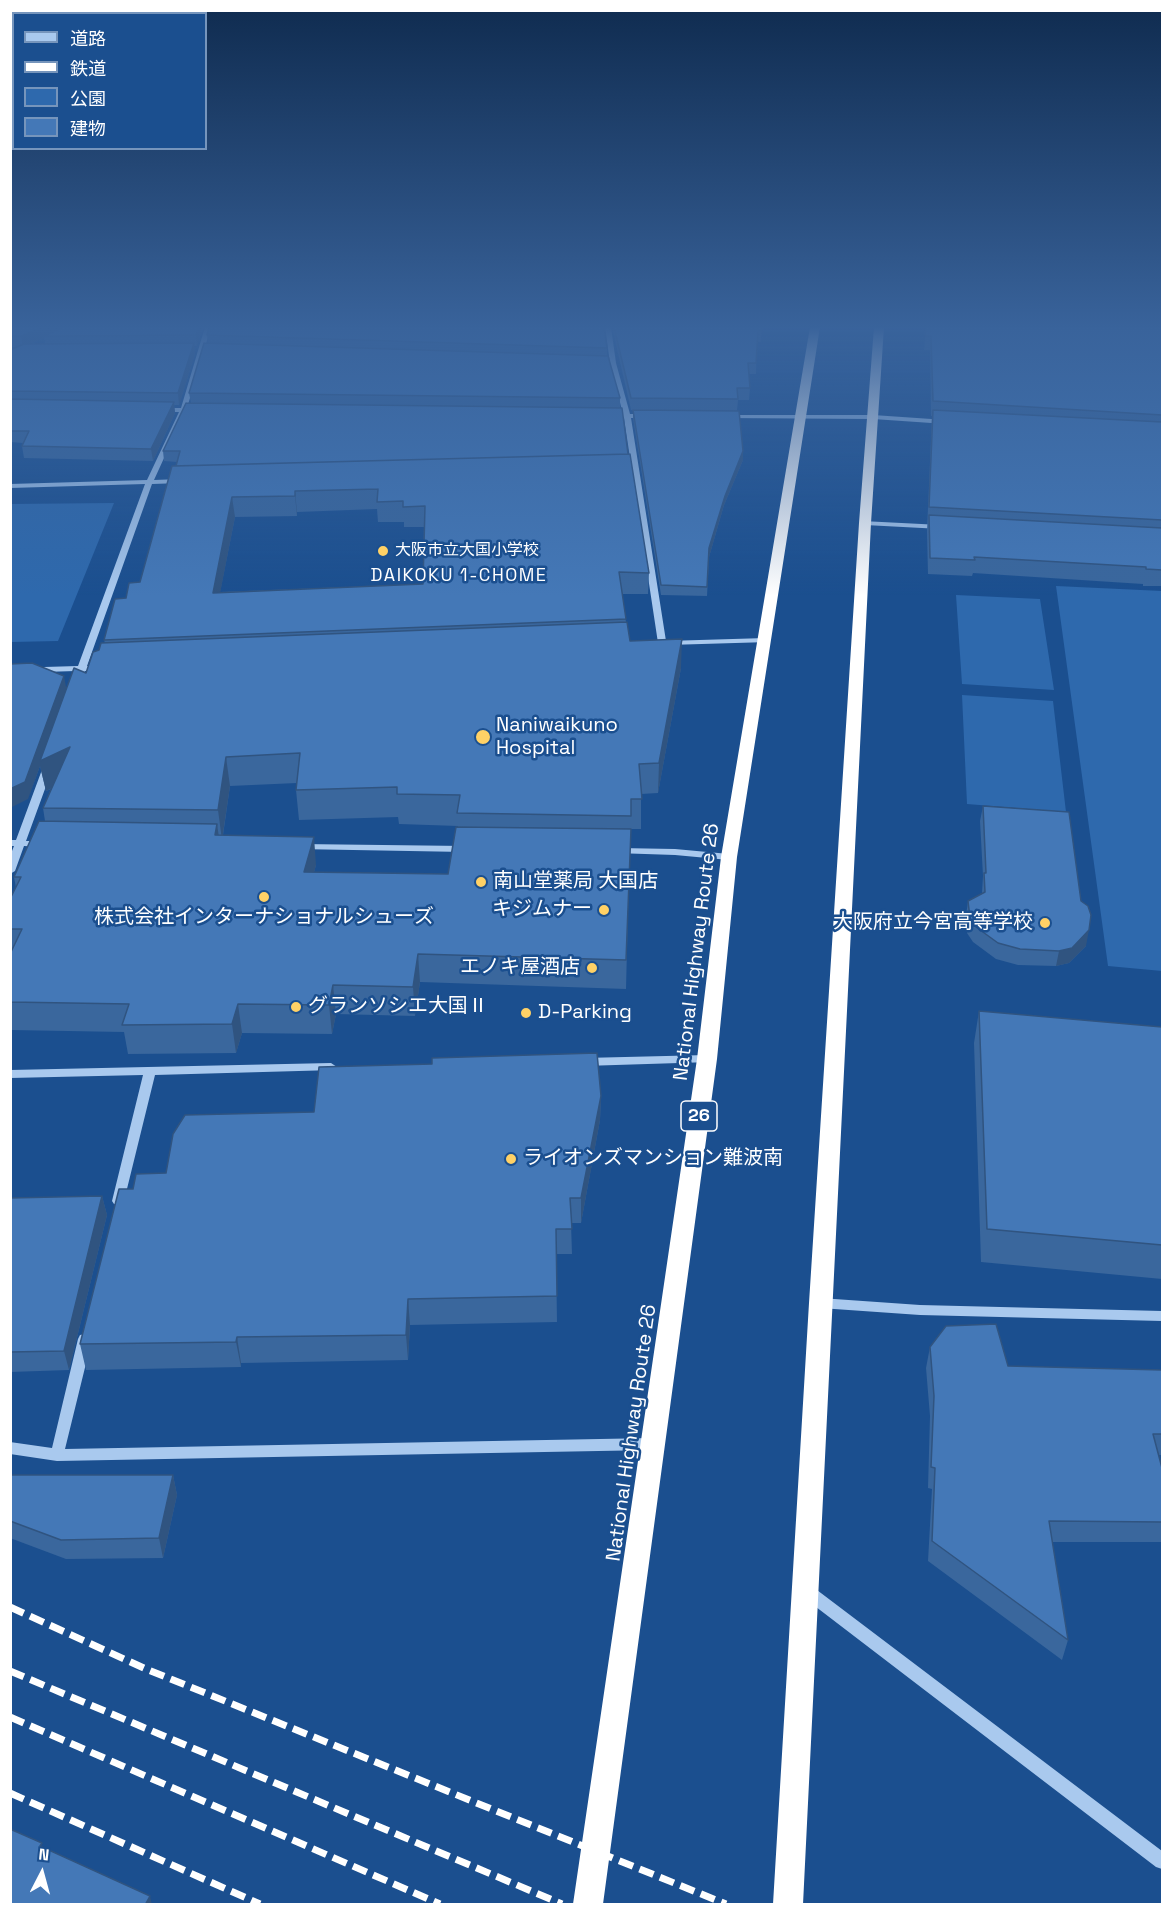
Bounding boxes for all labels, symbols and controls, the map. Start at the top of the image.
legend [12,12,207,150]
text: 道路 [70,27,106,50]
text: 鉄道 [70,57,106,80]
text: 公園 [70,87,106,110]
text: 建物 [70,117,106,140]
place label: 大阪市立大国小学校 [395,541,539,561]
marker: 大阪市立大国小学校 [376,544,390,558]
district label: DAIKOKU 1-CHOME [371,565,547,587]
place label: Naniwaikuno Hospital [496,714,618,761]
marker: Naniwaikuno Hospital [474,728,492,746]
street label: National Highway Route 26 [669,822,725,1082]
place label: 南山堂薬局 大国店 [493,870,658,894]
marker: 南山堂薬局 大国店 [474,875,488,889]
marker: 株式会社インターナショナルシューズ [257,890,271,904]
place label: キジムナー [492,898,592,922]
marker: キジムナー [597,903,611,917]
place label: 株式会社インターナショナルシューズ [94,906,434,930]
place label: 大阪府立今宮高等学校 [833,911,1033,935]
marker: 大阪府立今宮高等学校 [1038,916,1052,930]
place label: エノキ屋酒店 [460,956,580,980]
marker: エノキ屋酒店 [585,961,599,975]
place label: グランソシエ大国Ⅱ [308,995,488,1019]
marker: グランソシエ大国Ⅱ [289,1000,303,1014]
place label: D-Parking [538,1001,632,1025]
marker: D-Parking [519,1006,533,1020]
road number: 26 [681,1101,717,1131]
place label: ライオンズマンション難波南 [523,1147,783,1171]
marker: ライオンズマンション難波南 [504,1152,518,1166]
street label: National Highway Route 26 [602,1303,662,1563]
north arrow [12,1843,72,1903]
text: N [37,1844,50,1866]

